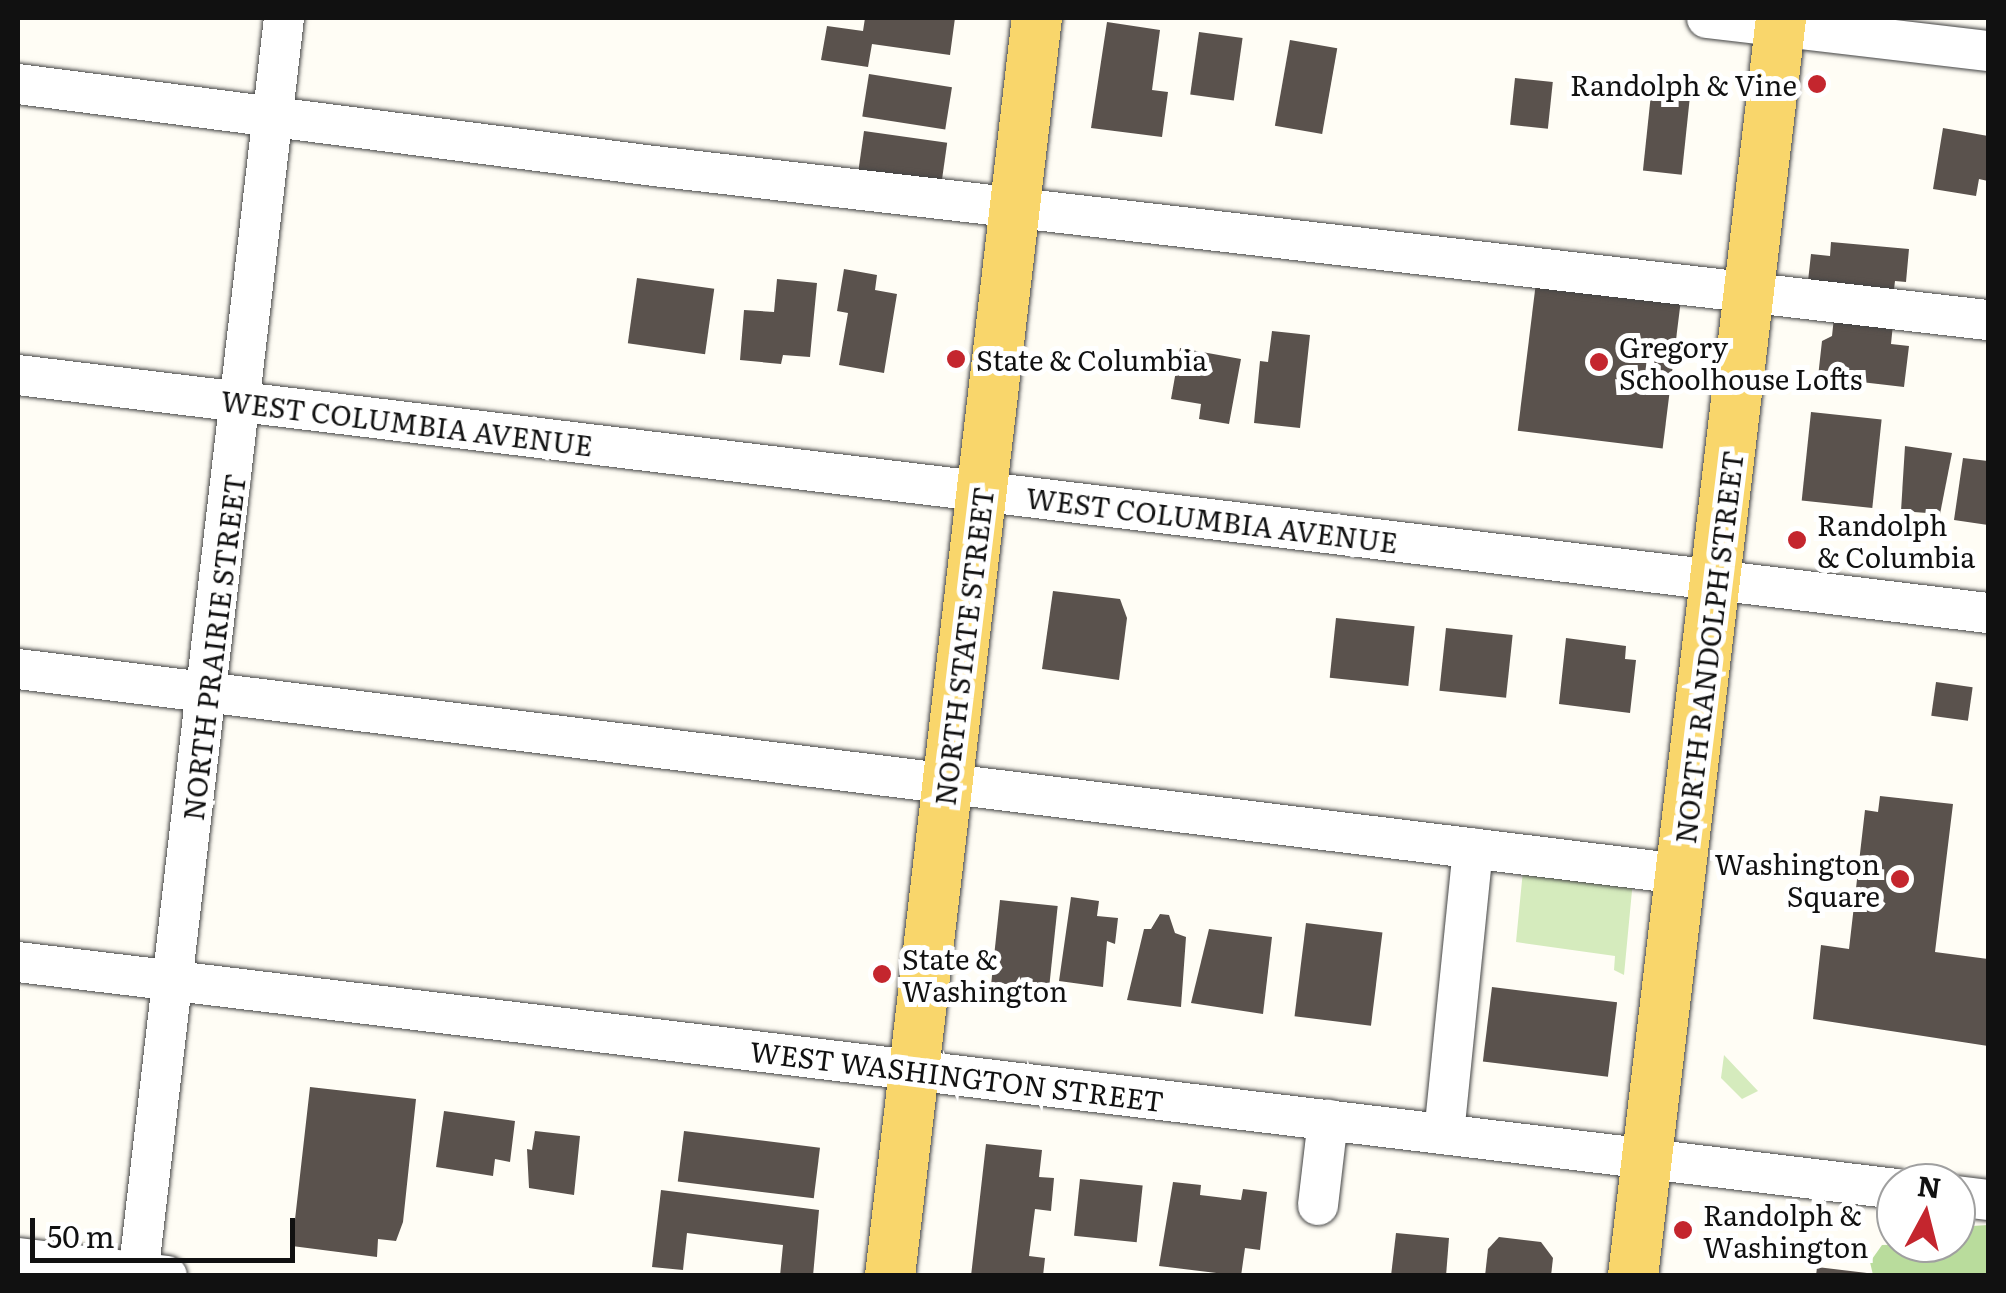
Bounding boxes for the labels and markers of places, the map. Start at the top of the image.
place label: Randolph & Vine [1570,67,1797,101]
marker: Randolph & Vine [1806,73,1828,95]
place label: Gregory Schoolhouse Lofts [1619,329,1862,395]
place label: State & Columbia [976,342,1207,376]
marker: State & Columbia [945,348,967,370]
marker: Gregory Schoolhouse Lofts [1588,351,1610,373]
place label: Randolph & Columbia [1817,507,1975,573]
marker: Randolph & Columbia [1786,529,1808,551]
place label: Washington Square [1715,846,1880,912]
marker: Washington Square [1889,868,1911,890]
place label: State & Washington [902,941,1067,1007]
marker: State & Washington [871,963,893,985]
place label: Randolph & Washington [1703,1197,1868,1263]
marker: Randolph & Washington [1672,1219,1694,1241]

